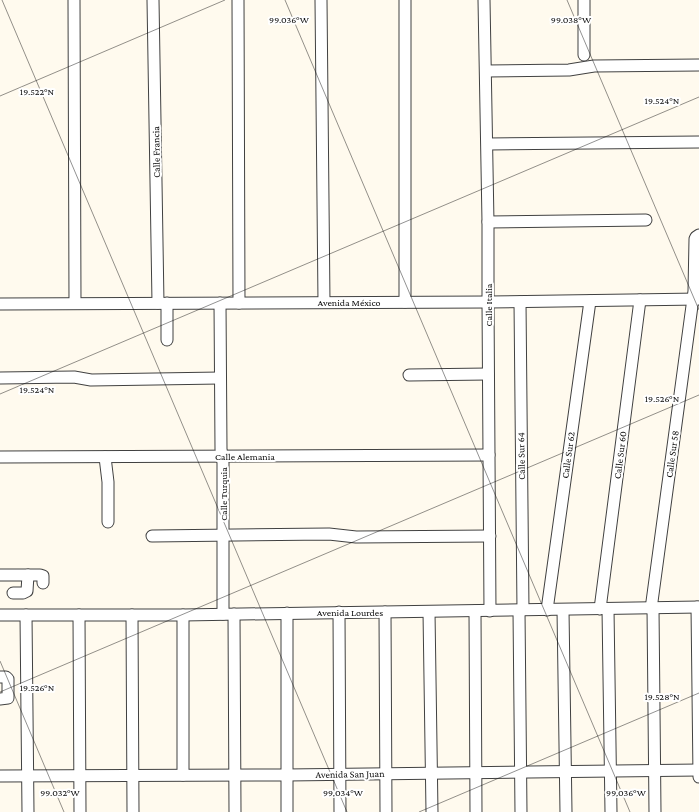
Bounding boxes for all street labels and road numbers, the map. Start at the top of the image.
street label: Calle Francia [150,126,162,178]
street label: Calle Italia [483,283,494,326]
street label: Avenida México [317,297,381,308]
street label: Calle Sur 60 [612,430,628,480]
street label: Calle Sur 58 [663,430,681,478]
street label: Calle Sur 62 [559,431,577,479]
street label: Calle Sur 64 [515,432,527,480]
street label: Calle Alemania [215,451,275,462]
street label: Calle Turquia [218,467,229,521]
street label: Avenida Lourdes [317,607,383,618]
street label: Avenida San Juan [315,768,385,780]

